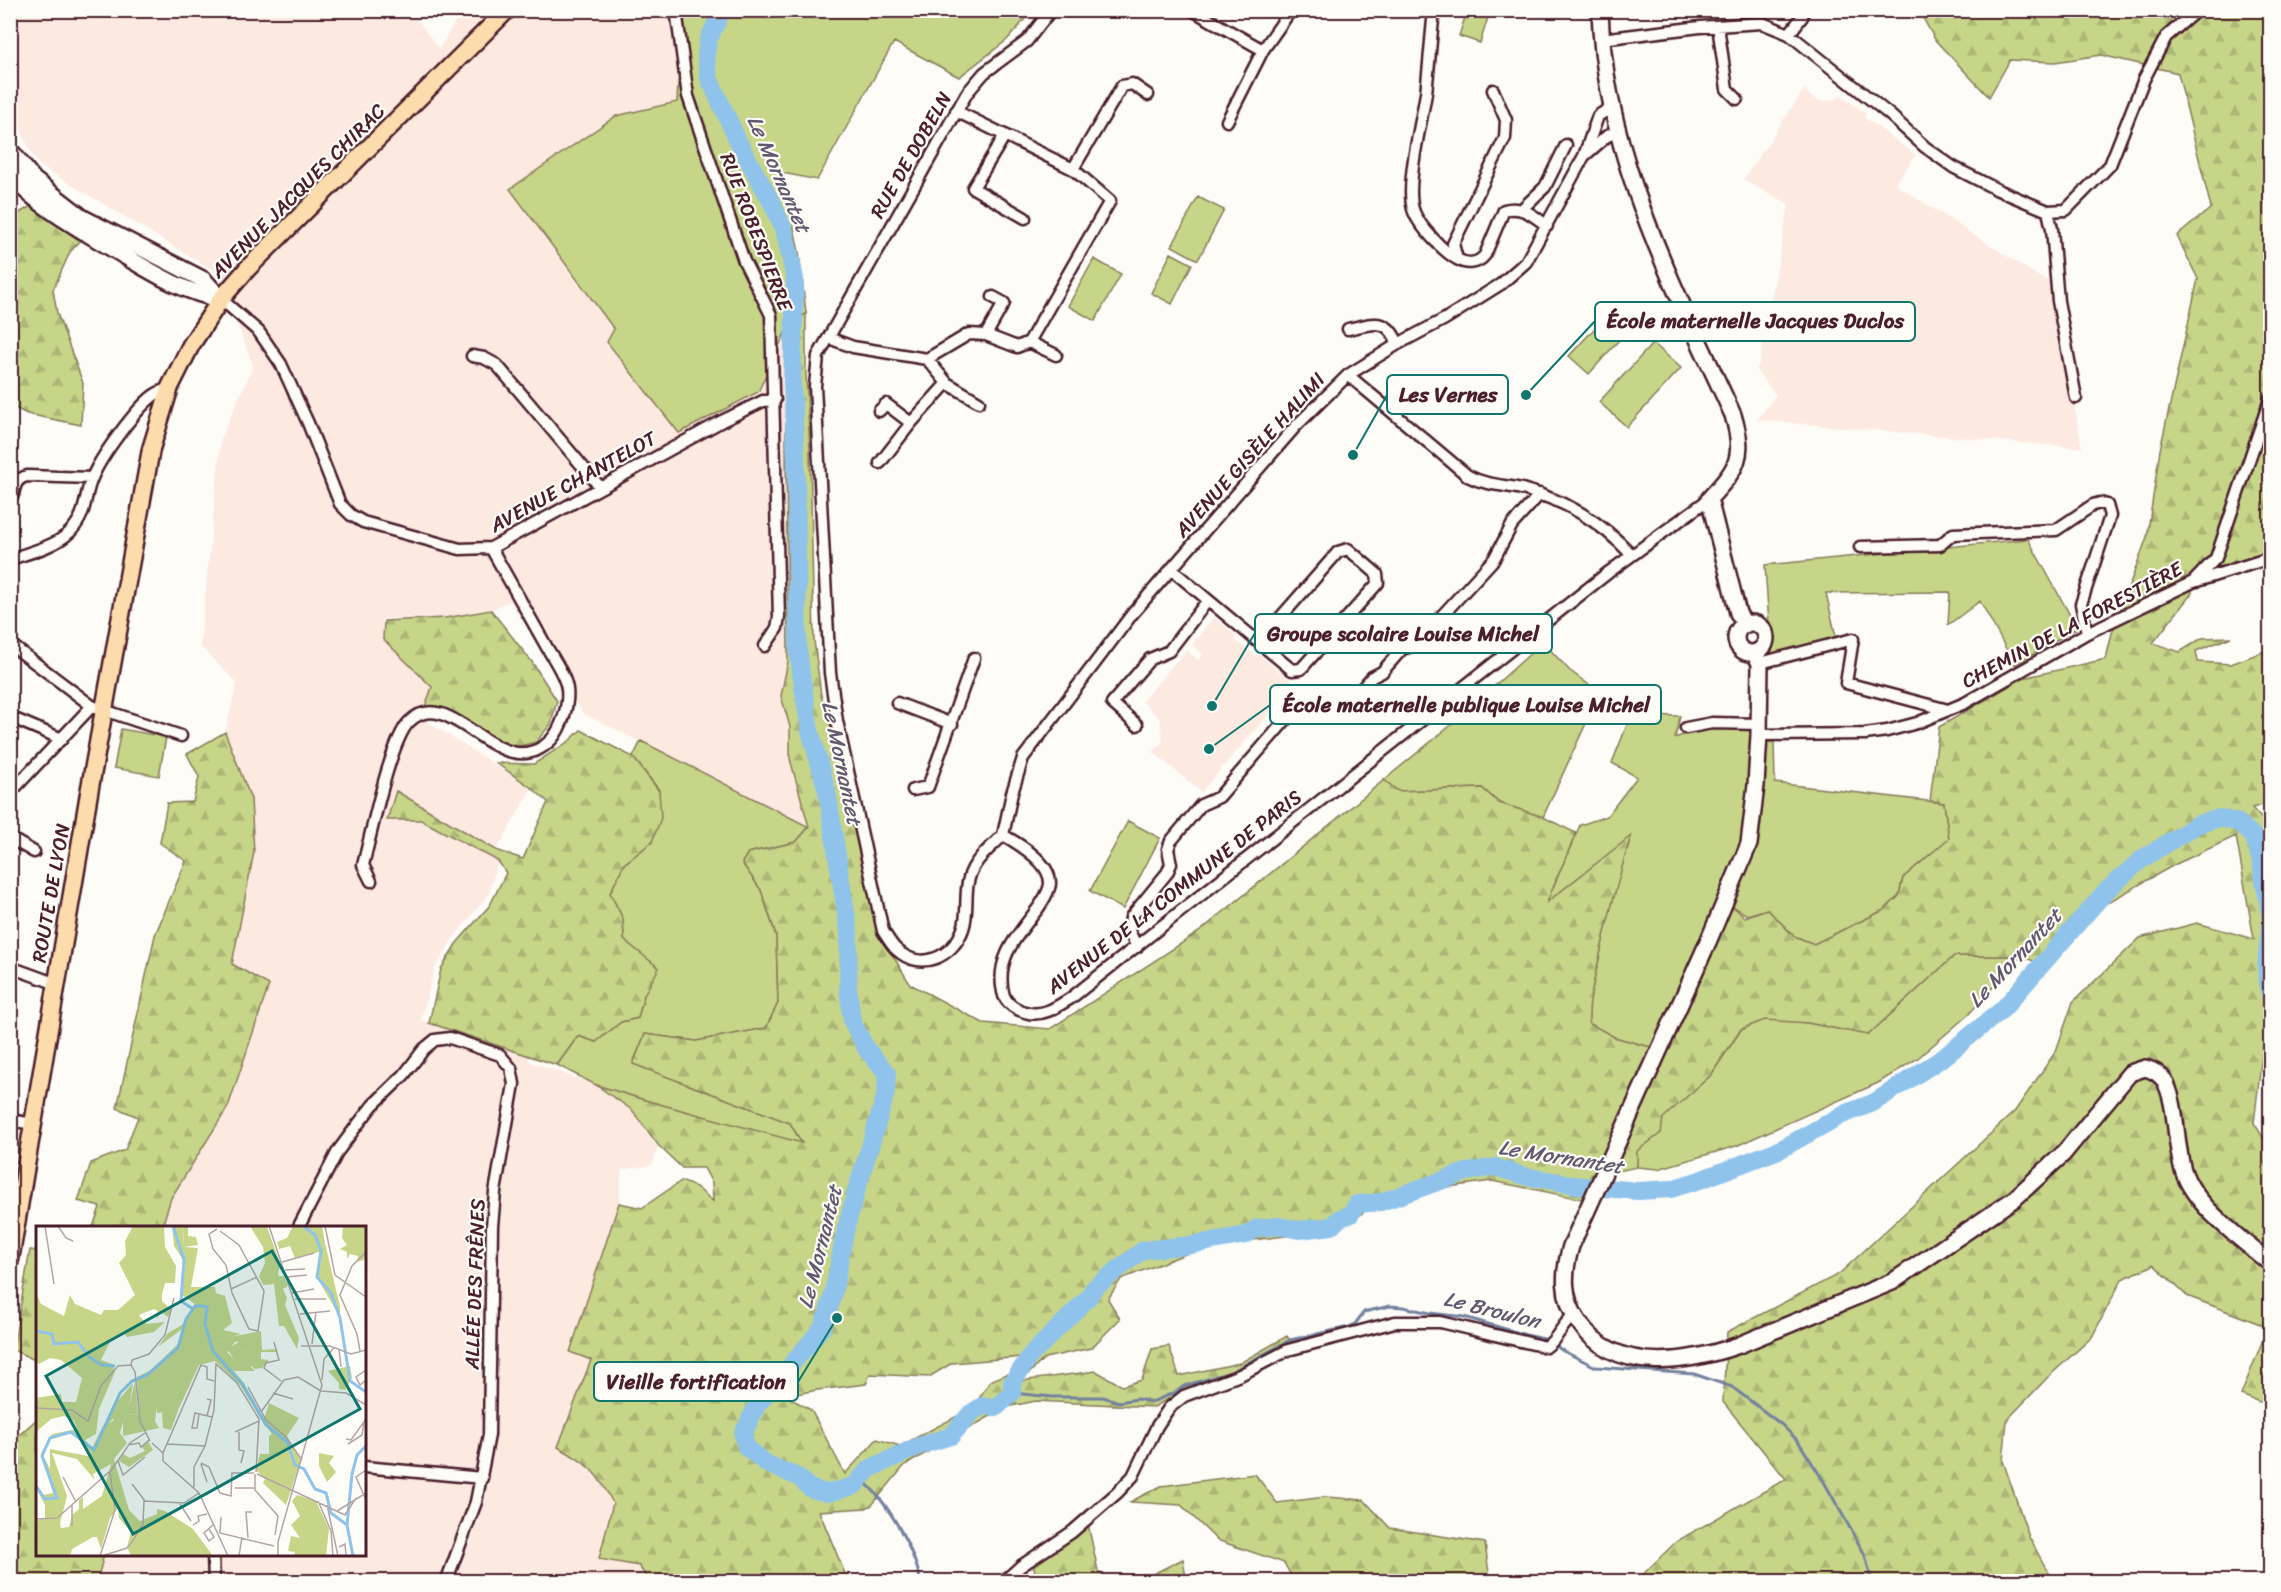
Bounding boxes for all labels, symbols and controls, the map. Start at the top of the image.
street label: RUE DE DOBELN [860,85,962,225]
street label: AVENUE JACQUES CHIRAC [201,95,394,288]
water label: Le Mornantet [736,109,823,242]
street label: RUE ROBESPIERRE [710,148,803,318]
callout: École maternelle Jacques Duclos [1595,302,1915,341]
text: École maternelle Jacques Duclos [1606,302,1904,340]
street label: AVENUE GISÈLE HALIMI [1165,364,1334,547]
callout: Les Vernes [1387,375,1508,414]
text: Les Vernes [1399,376,1499,414]
street label: AVENUE CHANTELOT [482,421,664,543]
street label: CHEMIN DE LA FORESTIÈRE [1955,551,2191,698]
callout: Groupe scolaire Louise Michel [1255,614,1552,653]
text: Groupe scolaire Louise Michel [1266,615,1540,653]
callout: École maternelle publique Louise Michel [1270,685,1661,724]
text: École maternelle publique Louise Michel [1282,686,1651,724]
water label: Le Mornantet [810,698,874,831]
street label: AVENUE DE LA COMMUNE DE PARIS [1038,780,1310,1004]
street label: ROUTE DE LYON [22,821,80,965]
water label: Le Mornantet [1958,897,2074,1017]
water label: Le Mornantet [1496,1128,1629,1186]
water label: Le Mornantet [786,1179,854,1313]
street label: ALLÉE DES FRÊNES [454,1197,495,1371]
inset map [36,1226,366,1556]
water label: Le Broulon [1440,1280,1547,1341]
callout: Vieille fortification [594,1362,798,1401]
text: Vieille fortification [606,1363,787,1401]

